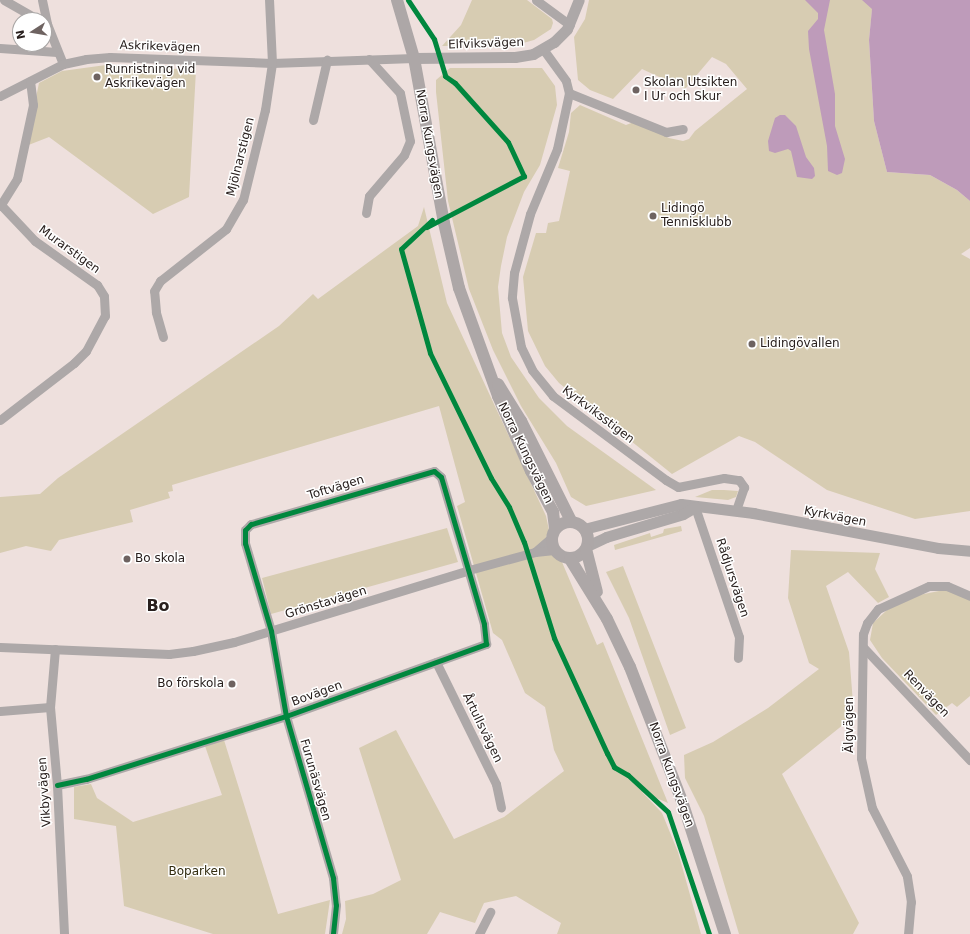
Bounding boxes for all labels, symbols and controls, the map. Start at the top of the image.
north arrow [12,12,52,52]
text: N [13,29,28,40]
street label: Elfviksvägen [448,35,524,53]
street label: Askrikevägen [119,38,201,56]
place label: Runristning vid Askrikevägen [105,63,195,91]
marker: Runristning vid Askrikevägen [92,72,102,82]
place label: Skolan Utsikten I Ur och Skur [644,76,737,104]
marker: Skolan Utsikten I Ur och Skur [631,85,641,95]
street label: Norra Kungsvägen [412,88,446,200]
street label: Mjölnarstigen [224,116,258,198]
place label: Lidingö Tennisklubb [661,202,732,230]
marker: Lidingö Tennisklubb [648,211,658,221]
street label: Murarstigen [36,223,102,277]
place label: Lidingövallen [760,337,840,351]
marker: Lidingövallen [747,339,757,349]
street label: Kyrkviksstigen [559,383,637,447]
street label: Norra Kungsvägen [494,400,556,506]
street label: Toftvägen [306,473,366,503]
street label: Kyrkvägen [803,504,867,530]
street label: Rådjursvägen [712,537,752,619]
place label: Bo skola [135,552,185,566]
marker: Bo skola [122,554,132,564]
street label: Grönstavägen [284,584,368,622]
district label: Bo [146,596,170,616]
street label: Renvägen [900,667,952,721]
place label: Bo förskola [157,677,224,691]
street label: Bovägen [290,678,344,710]
marker: Bo förskola [227,679,237,689]
street label: Årtullsvägen [459,691,505,765]
street label: Älgvägen [843,697,857,753]
street label: Norra Kungsvägen [645,721,697,829]
street label: Furunäsvägen [296,737,334,823]
street label: Vikbyvägen [35,757,55,827]
park label: Boparken [169,865,225,879]

